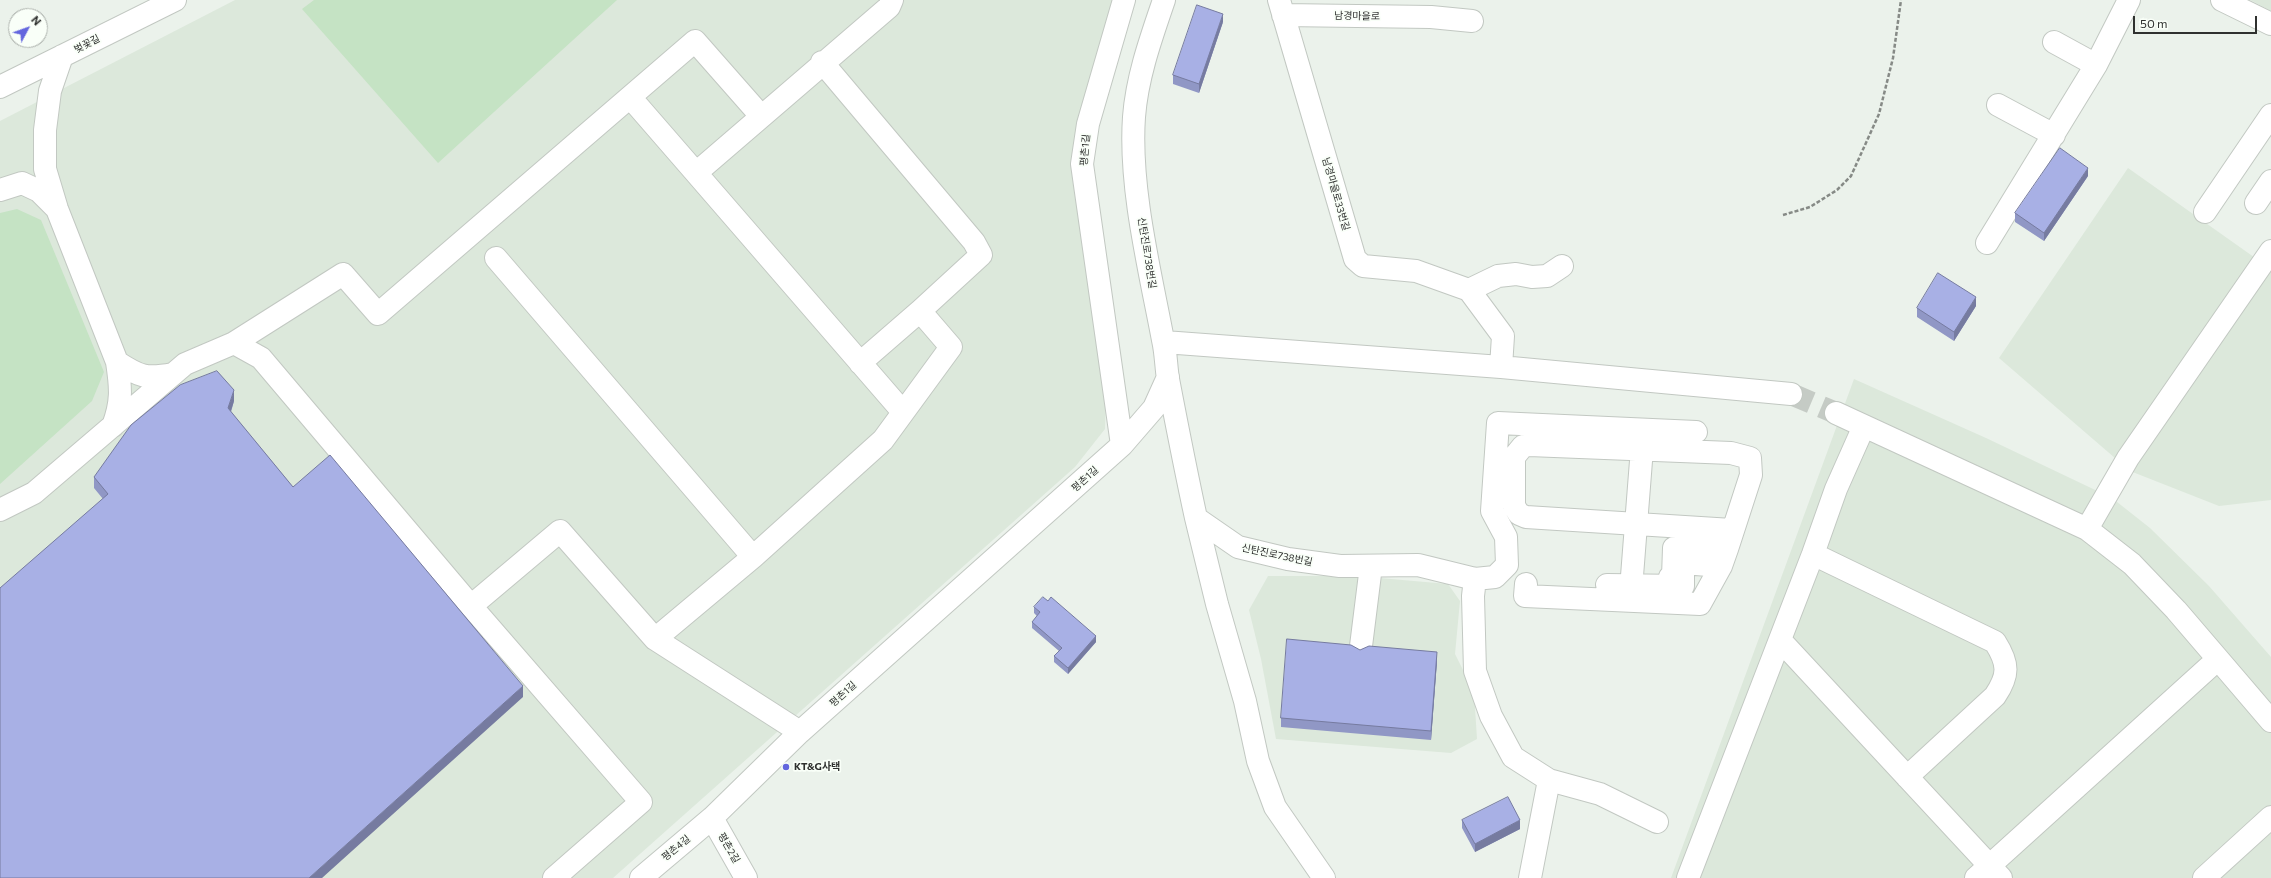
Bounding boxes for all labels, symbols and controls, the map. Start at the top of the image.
north arrow [8,8,48,48]
scale bar [2135,8,2259,34]
street label: 남경마을로 [1334,10,1380,22]
text: N [29,13,44,28]
text: 50 m [2140,16,2168,30]
street label: 벚꽃길 [72,32,102,56]
street label: 평촌1길 [1078,134,1092,166]
street label: 남경마을로33번길 [1320,156,1352,232]
street label: 신탄진로738번길 [1135,216,1159,290]
street label: 평촌1길 [1069,464,1101,494]
street label: 신탄진로738번길 [1240,542,1314,568]
street label: 평촌1길 [827,679,859,709]
place label: KT&G사택 [794,761,840,773]
marker: KT&G사택 [781,762,791,772]
street label: 평촌2길 [716,831,742,865]
street label: 평촌4길 [659,833,693,863]

